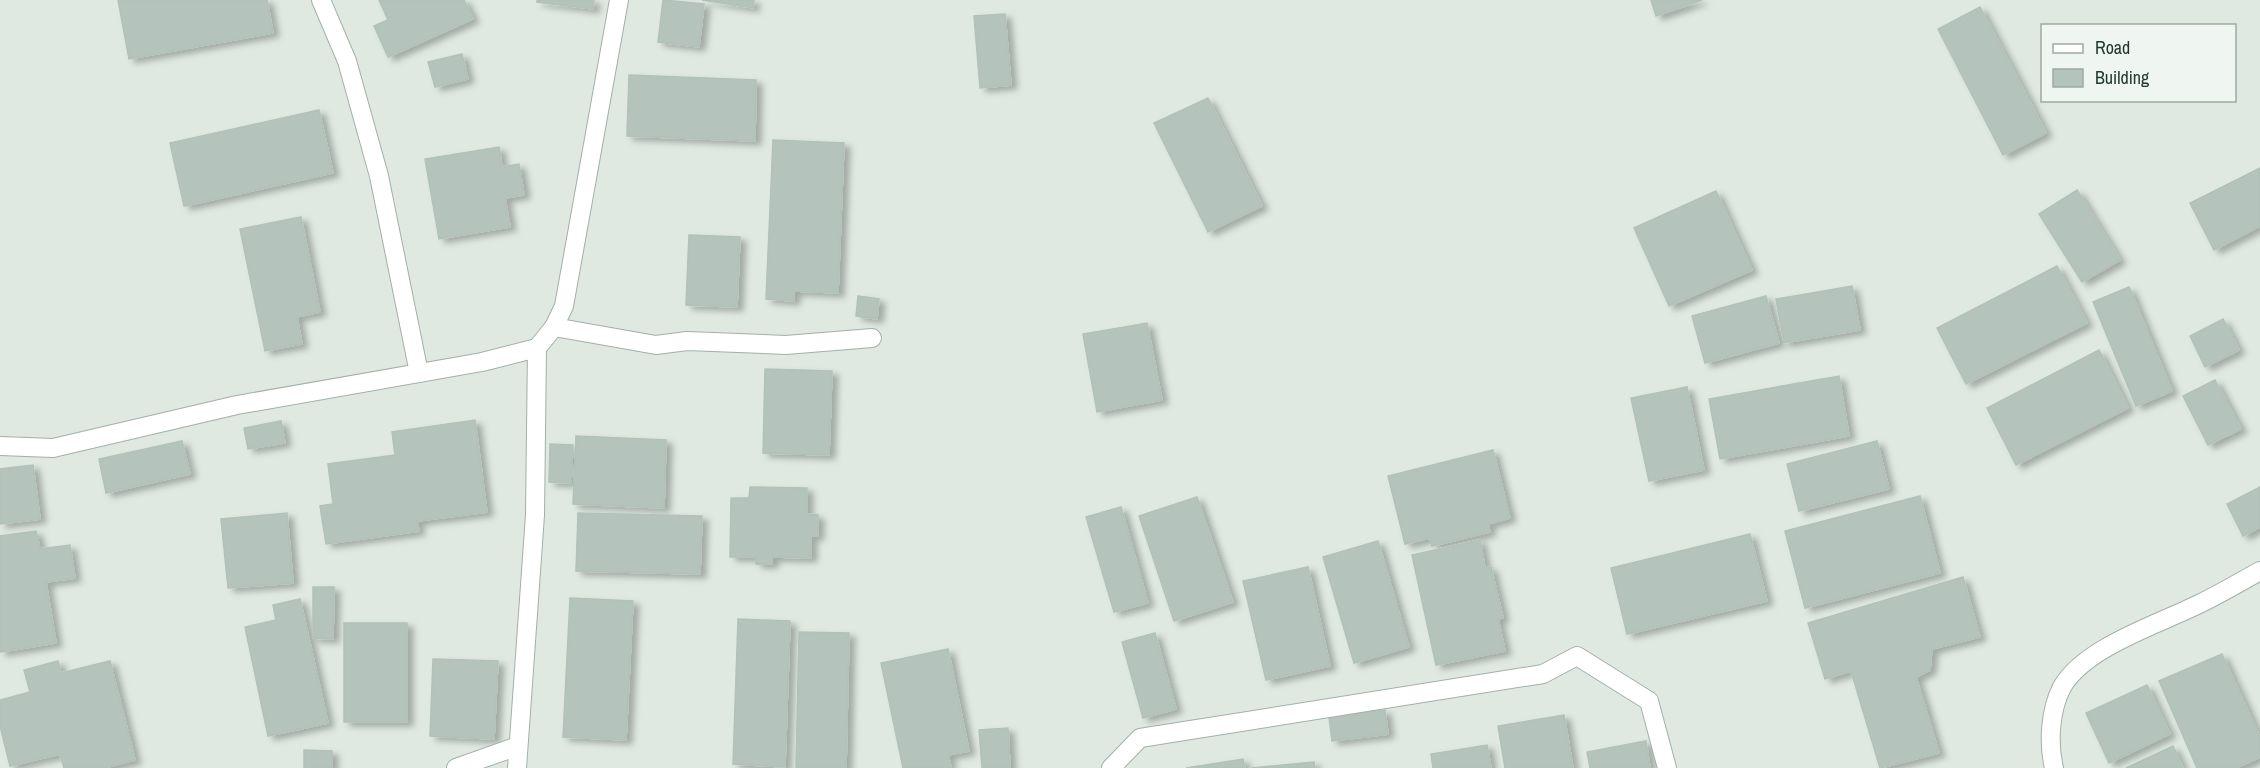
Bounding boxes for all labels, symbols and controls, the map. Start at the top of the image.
legend [2041,24,2236,102]
text: Road [2095,35,2130,60]
text: Building [2095,65,2150,90]

